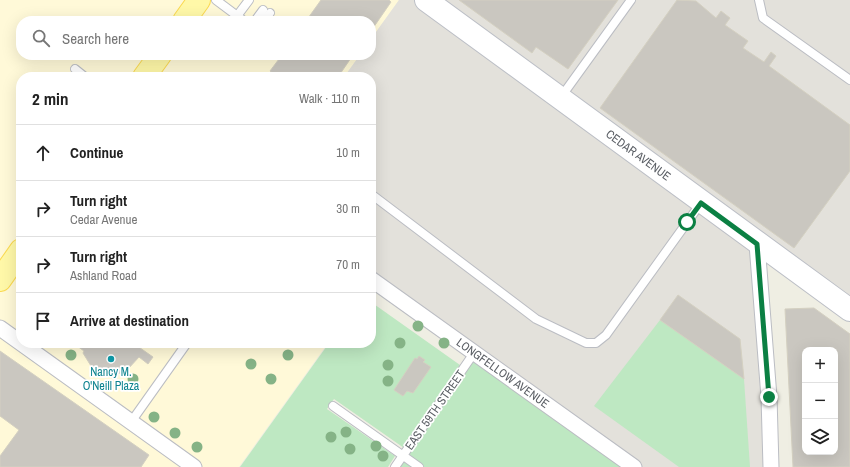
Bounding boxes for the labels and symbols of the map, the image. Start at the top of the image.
street label: CEDAR AVENUE [603,126,674,184]
route start [678,213,696,231]
street label: LONGFELLOW AVENUE [453,335,552,412]
marker: Nancy M. O'Neill Plaza [106,354,116,364]
place label: Nancy M. O'Neill Plaza [83,364,140,394]
street label: EAST 59TH STREET [402,367,468,453]
route end [760,388,778,406]

